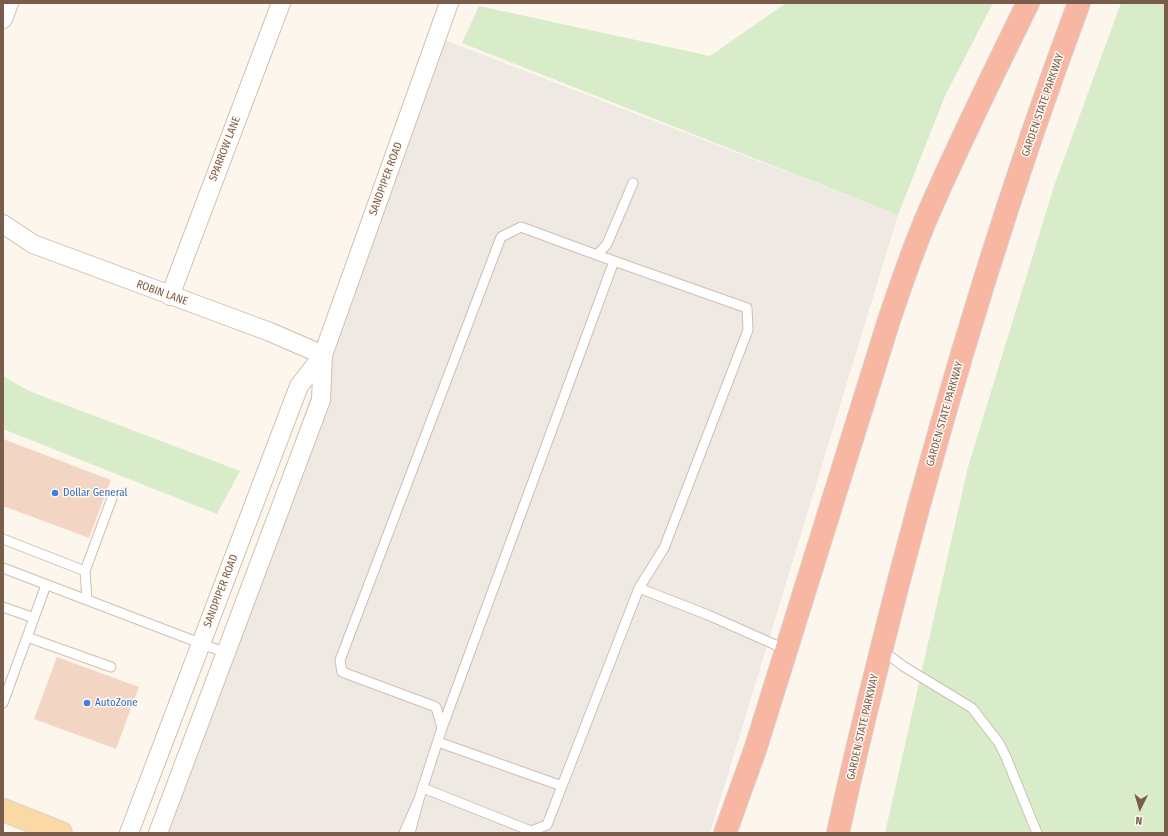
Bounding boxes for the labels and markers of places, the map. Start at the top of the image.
place label: Dollar General [63,486,127,500]
marker: Dollar General [50,488,60,498]
place label: AutoZone [95,696,138,710]
marker: AutoZone [82,698,92,708]

